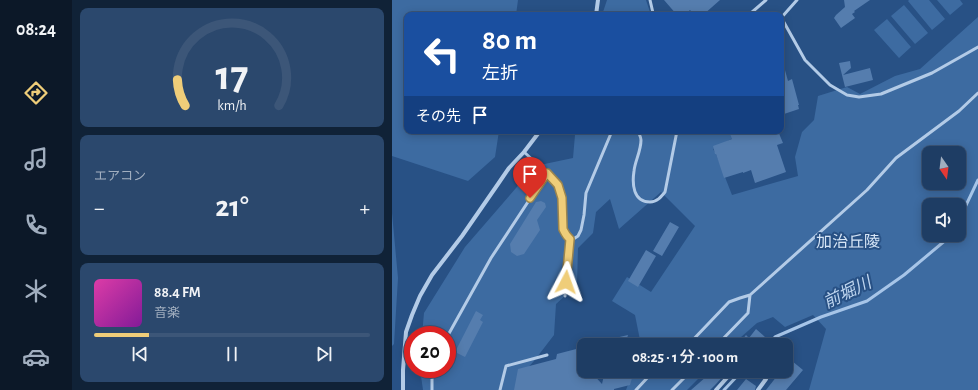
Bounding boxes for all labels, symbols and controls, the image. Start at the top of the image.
text: 08:24 [16,21,56,39]
text: 80 m [482,27,537,55]
icon: left [416,28,468,80]
text: 17 [216,55,248,96]
text: 左折 [482,65,518,83]
icon: directions [22,79,50,107]
text: km/h [217,98,247,112]
icon: arrive [469,104,491,126]
text: その先 [416,109,461,124]
icon: music [22,145,50,173]
north arrow [922,146,966,190]
map controls [922,146,966,242]
pin [513,157,547,198]
icon: arrive [519,163,541,185]
text: エアコン [94,170,146,183]
text: 21° [215,192,249,222]
text: − [94,197,105,219]
text: + [359,197,370,219]
button: sound [922,198,966,242]
icon: phone [22,211,50,239]
park label: 加治丘陵 [816,233,880,250]
position arrow [545,261,587,303]
water label: 前堀川 [820,272,876,311]
icon: climate [22,277,50,305]
text: 88.4 FM [154,285,201,300]
text: 音楽 [154,307,180,320]
speed limit sign: 20 [404,326,456,378]
icon: car [22,343,50,371]
icon: previous [129,343,151,365]
icon: pause [221,343,243,365]
icon: next [313,343,335,365]
text: 08:25 · 1 分 · 100 m [632,350,738,365]

